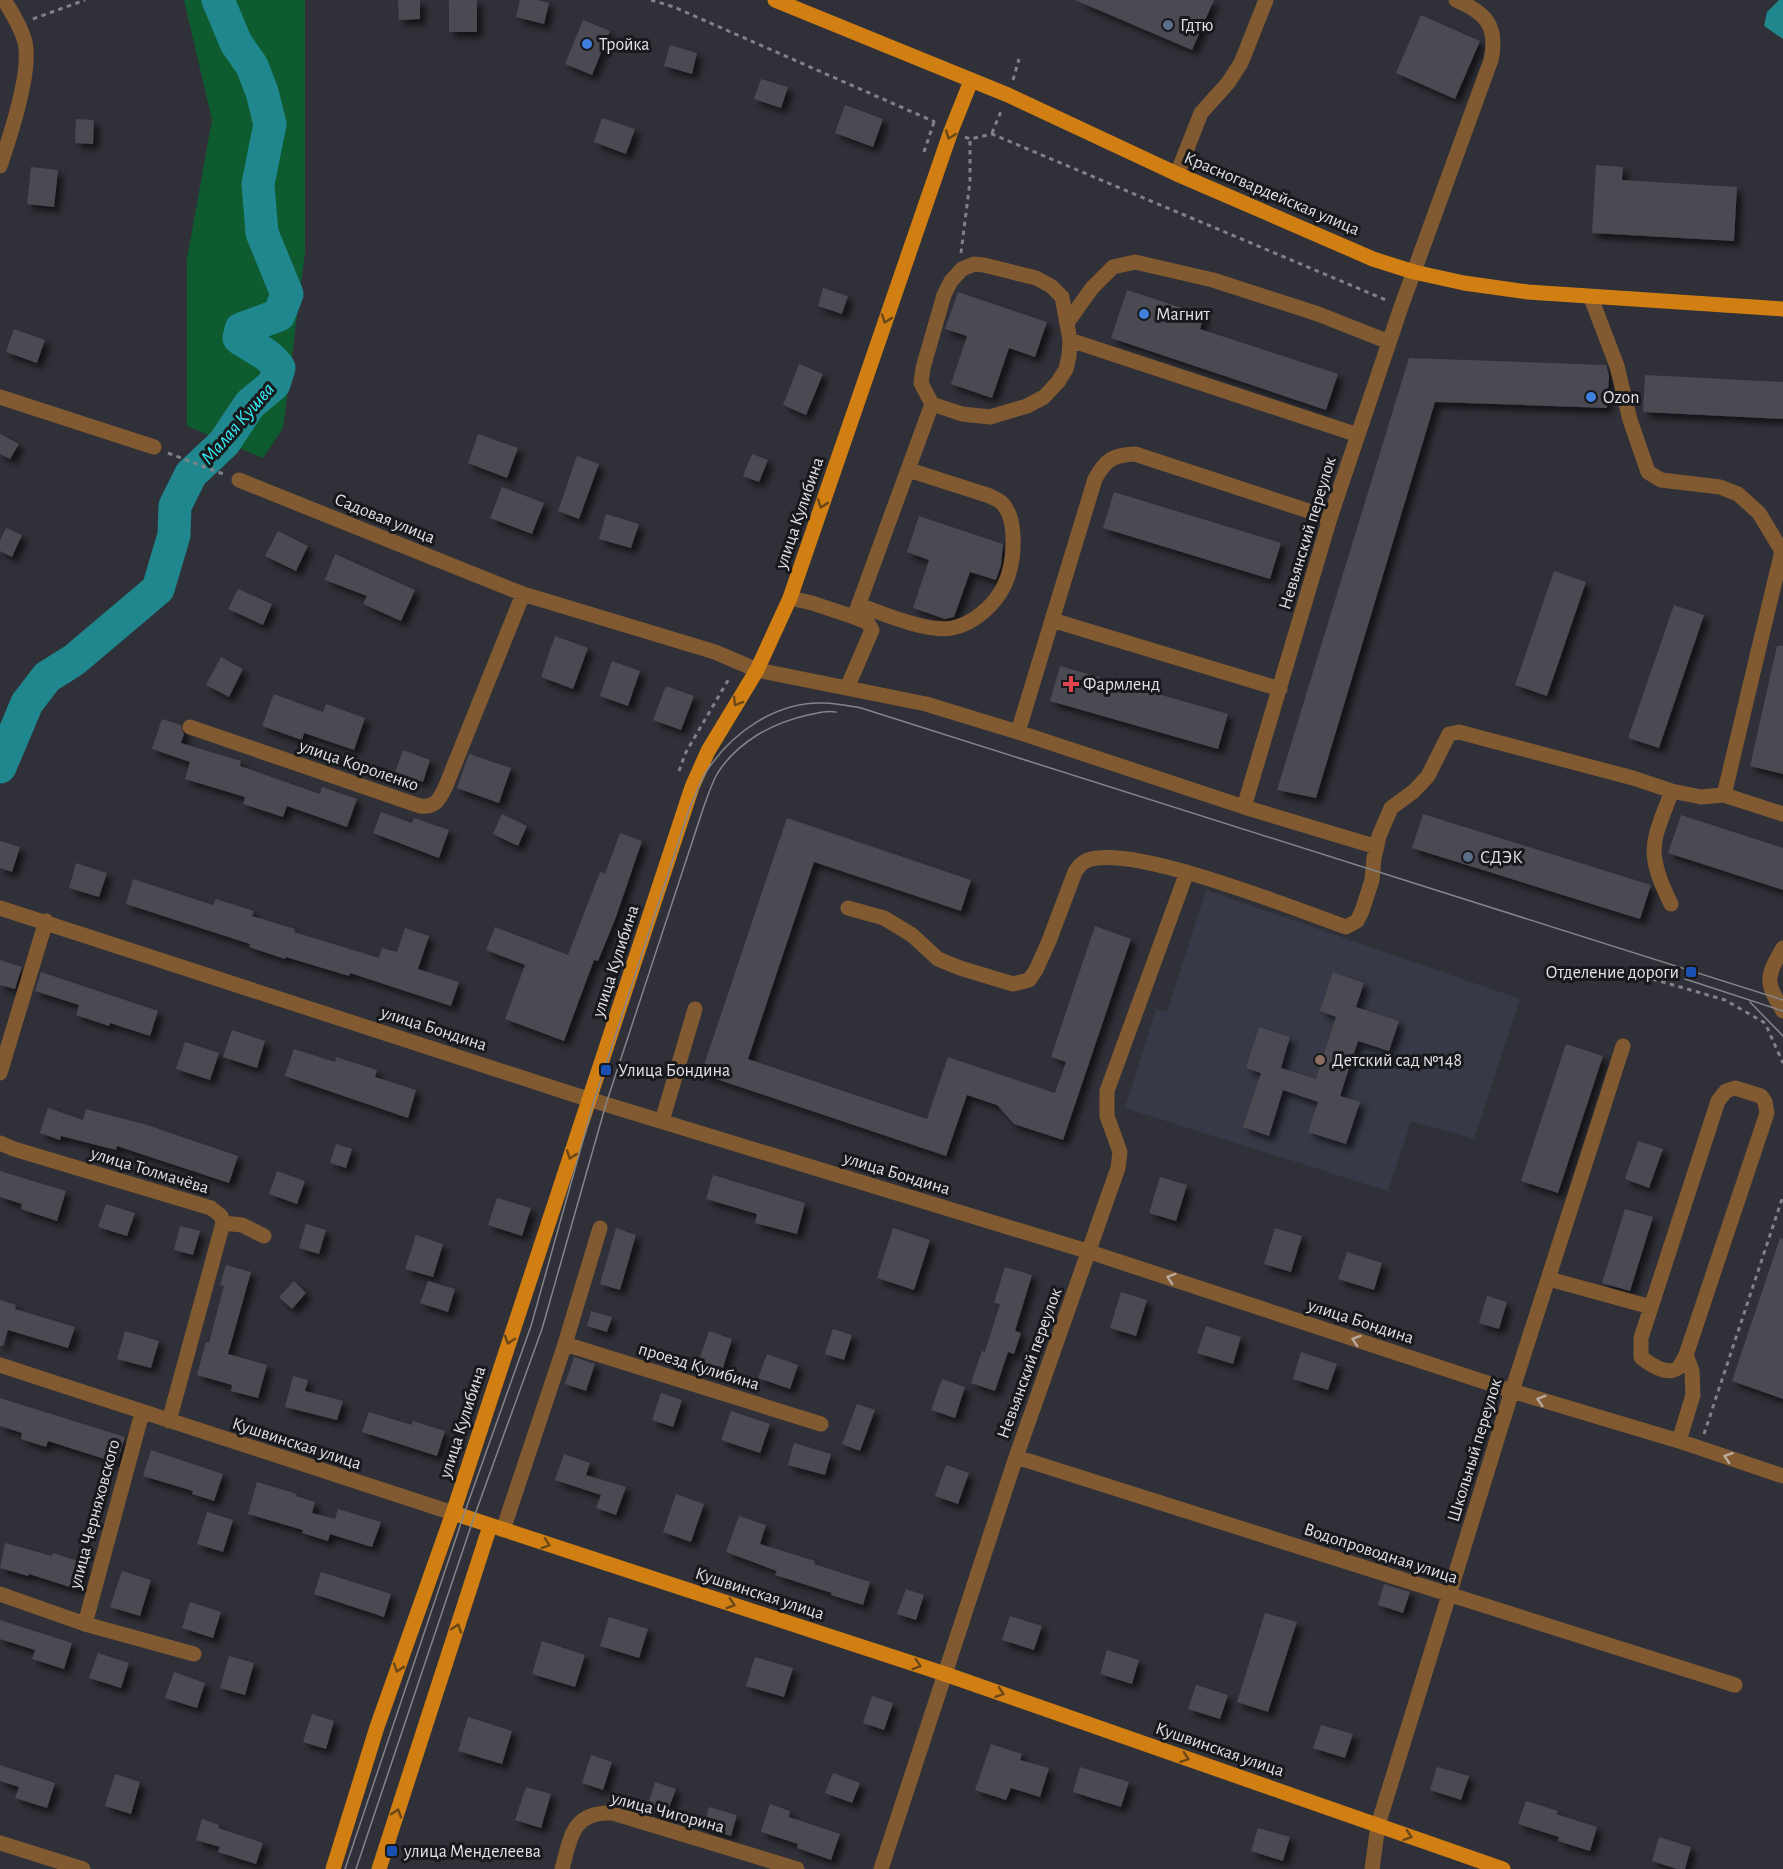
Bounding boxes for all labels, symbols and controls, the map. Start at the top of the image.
place label: Гдтю [1180,17,1213,35]
marker: Гдтю [1161,18,1175,32]
place label: Тройка [599,36,649,54]
marker: Тройка [580,37,594,51]
one-way arrow [944,129,957,140]
street label: Красногвардейская улица [1181,149,1362,239]
place label: Магнит [1156,306,1211,324]
marker: Магнит [1137,307,1151,321]
one-way arrow [881,314,894,324]
water label: Малая Кушва [197,379,278,468]
place label: Ozon [1603,389,1640,407]
marker: Ozon [1584,390,1598,404]
street label: Невьянский переулок [1276,454,1340,612]
street label: улица Кулибина [771,455,827,572]
street label: Садовая улица [332,491,437,547]
one-way arrow [817,498,830,509]
place label: Фармленд [1083,676,1160,694]
marker: Фармленд [1064,677,1078,691]
one-way arrow [733,696,745,706]
street label: улица Короленко [296,737,421,795]
place label: СДЭК [1480,849,1523,867]
marker: СДЭК [1461,850,1475,864]
street label: улица Кулибина [588,903,643,1021]
place label: Отделение дороги [1545,964,1679,982]
marker: Отделение дороги [1684,965,1698,979]
street label: улица Бондина [377,1003,489,1055]
place label: Детский сад №148 [1332,1052,1462,1070]
marker: Детский сад №148 [1313,1053,1327,1067]
place label: Улица Бондина [618,1062,730,1080]
marker: Улица Бондина [599,1063,613,1077]
street label: улица Толмачёва [88,1144,211,1197]
one-way arrow [566,1149,578,1160]
street label: улица Бондина [840,1149,952,1199]
one-way arrow [1166,1273,1177,1286]
street label: Невьянский переулок [994,1285,1066,1441]
street label: улица Бондина [1304,1296,1416,1348]
one-way arrow [503,1334,516,1345]
one-way arrow [1351,1334,1362,1347]
street label: проезд Кулибина [636,1339,762,1394]
street label: улица Кулибина [435,1364,490,1482]
street label: Школьный переулок [1445,1376,1506,1524]
one-way arrow [1536,1395,1547,1407]
street label: Кушвинская улица [230,1415,364,1473]
street label: улица Черняховского [66,1438,124,1592]
one-way arrow [1723,1452,1734,1465]
street label: Водопроводная улица [1301,1521,1460,1587]
one-way arrow [540,1537,551,1549]
street label: Кушвинская улица [693,1565,827,1623]
one-way arrow [725,1597,736,1610]
one-way arrow [450,1623,462,1634]
one-way arrow [911,1658,922,1670]
one-way arrow [393,1662,406,1672]
one-way arrow [995,1686,1005,1699]
street label: Кушвинская улица [1153,1720,1286,1780]
one-way arrow [1179,1750,1189,1763]
street label: улица Чигорина [608,1789,726,1837]
one-way arrow [389,1808,402,1819]
one-way arrow [1402,1828,1413,1841]
place label: улица Менделеева [403,1843,541,1861]
marker: улица Менделеева [385,1844,399,1858]

